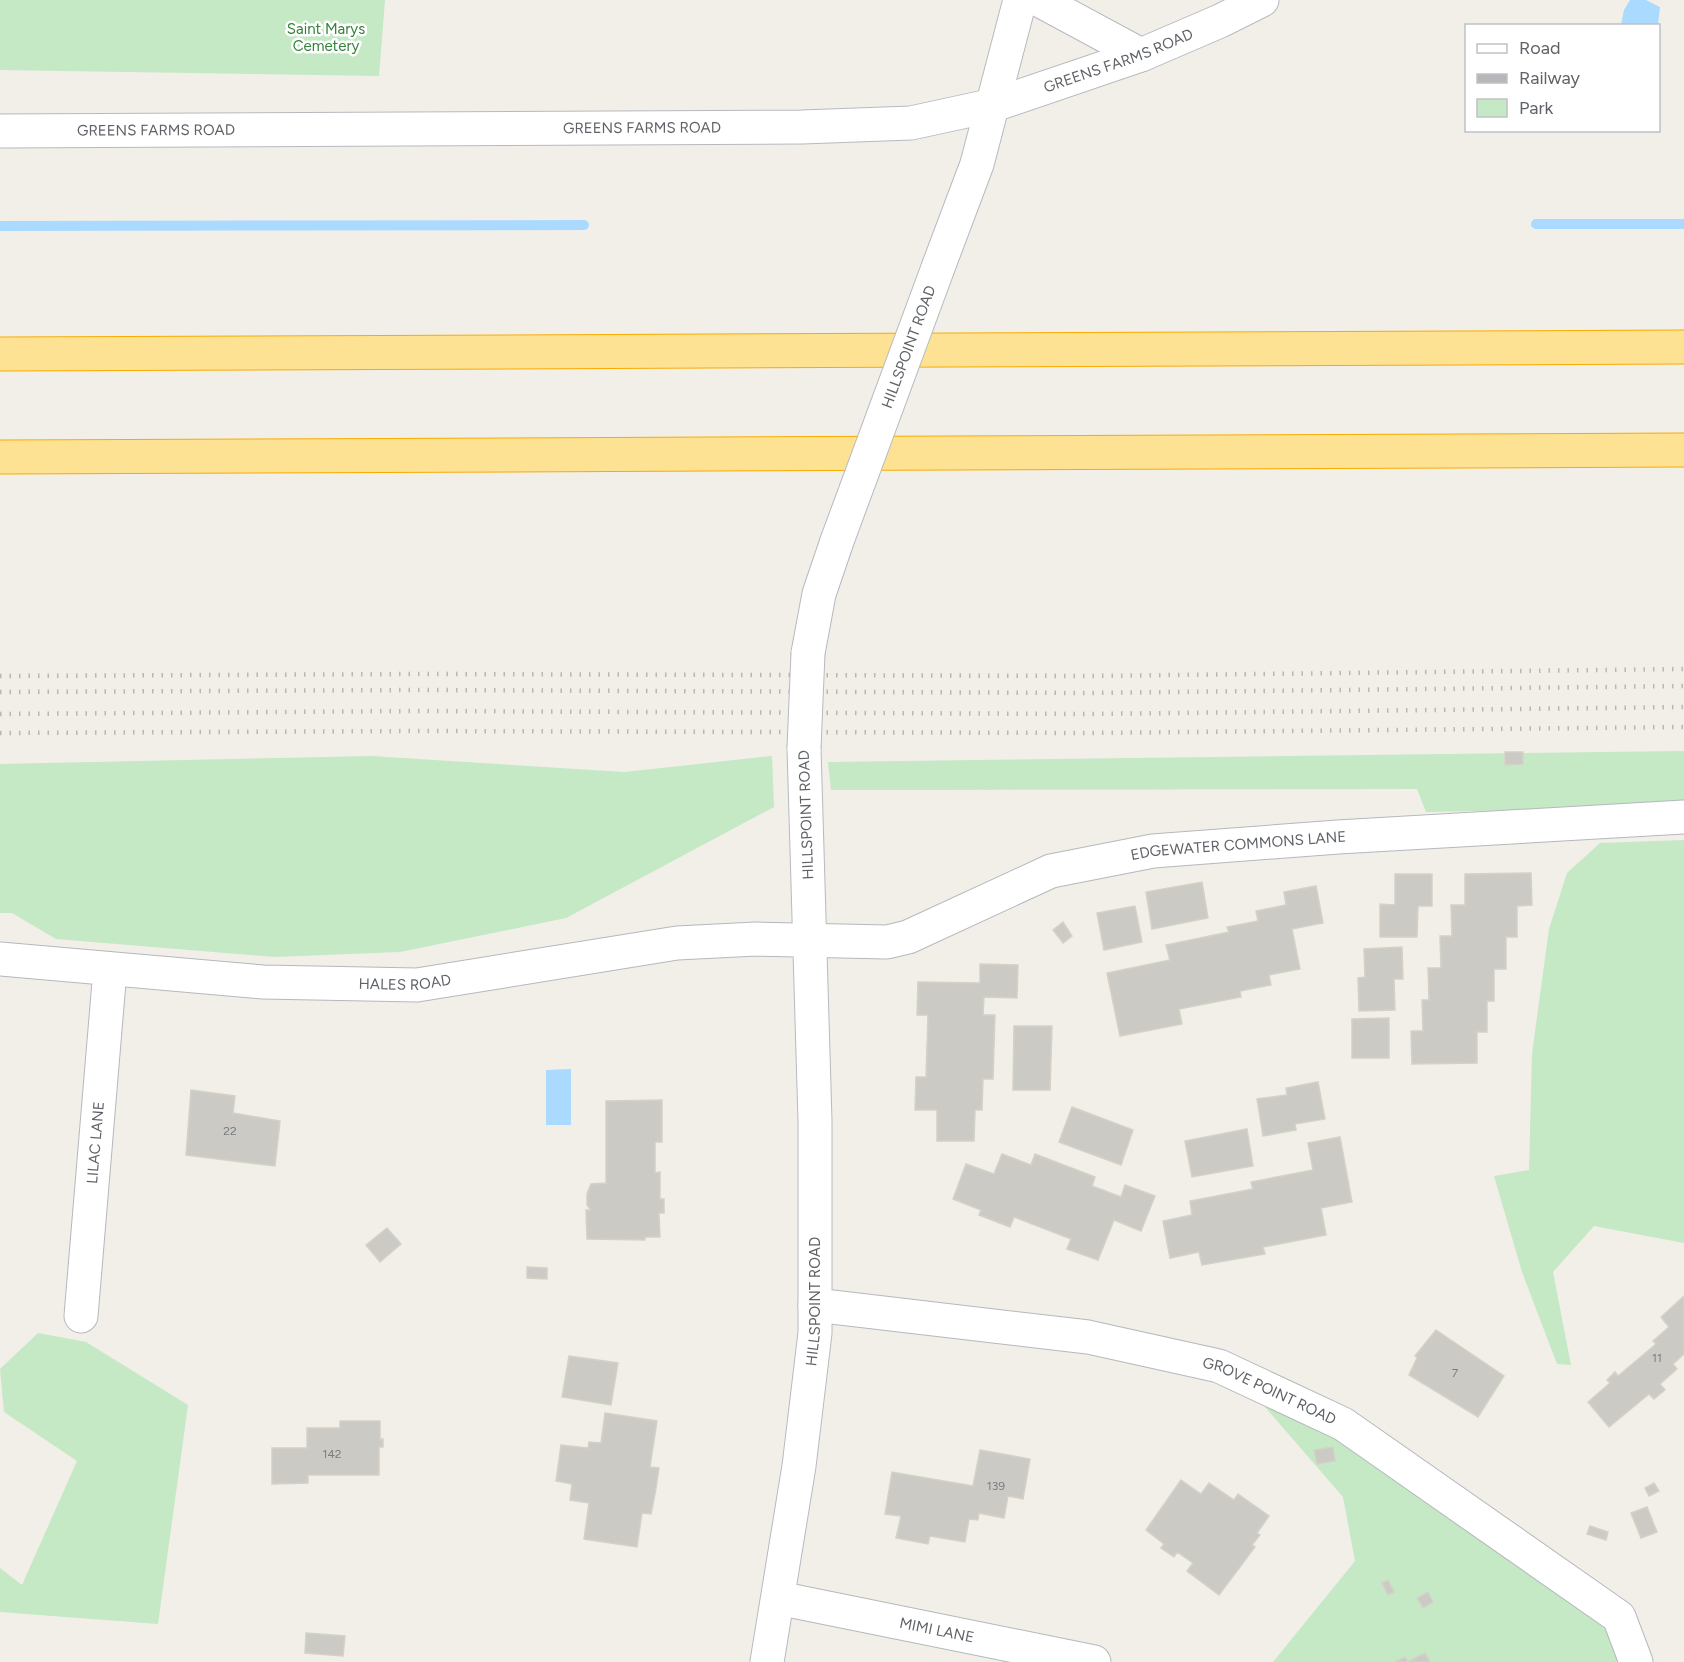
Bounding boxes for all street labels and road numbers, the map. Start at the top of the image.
street label: GREENS FARMS ROAD [1041,25,1196,96]
street label: GREENS FARMS ROAD [563,118,721,137]
street label: GREENS FARMS ROAD [77,121,235,140]
street label: HILLSPOINT ROAD [878,283,940,411]
street label: HILLSPOINT ROAD [795,750,817,880]
street label: EDGEWATER COMMONS LANE [1129,828,1347,864]
street label: HALES ROAD [359,971,452,994]
street label: LILAC LANE [83,1101,108,1185]
street label: HILLSPOINT ROAD [802,1237,824,1367]
street label: GROVE POINT ROAD [1201,1354,1339,1429]
street label: MIMI LANE [898,1614,976,1646]

